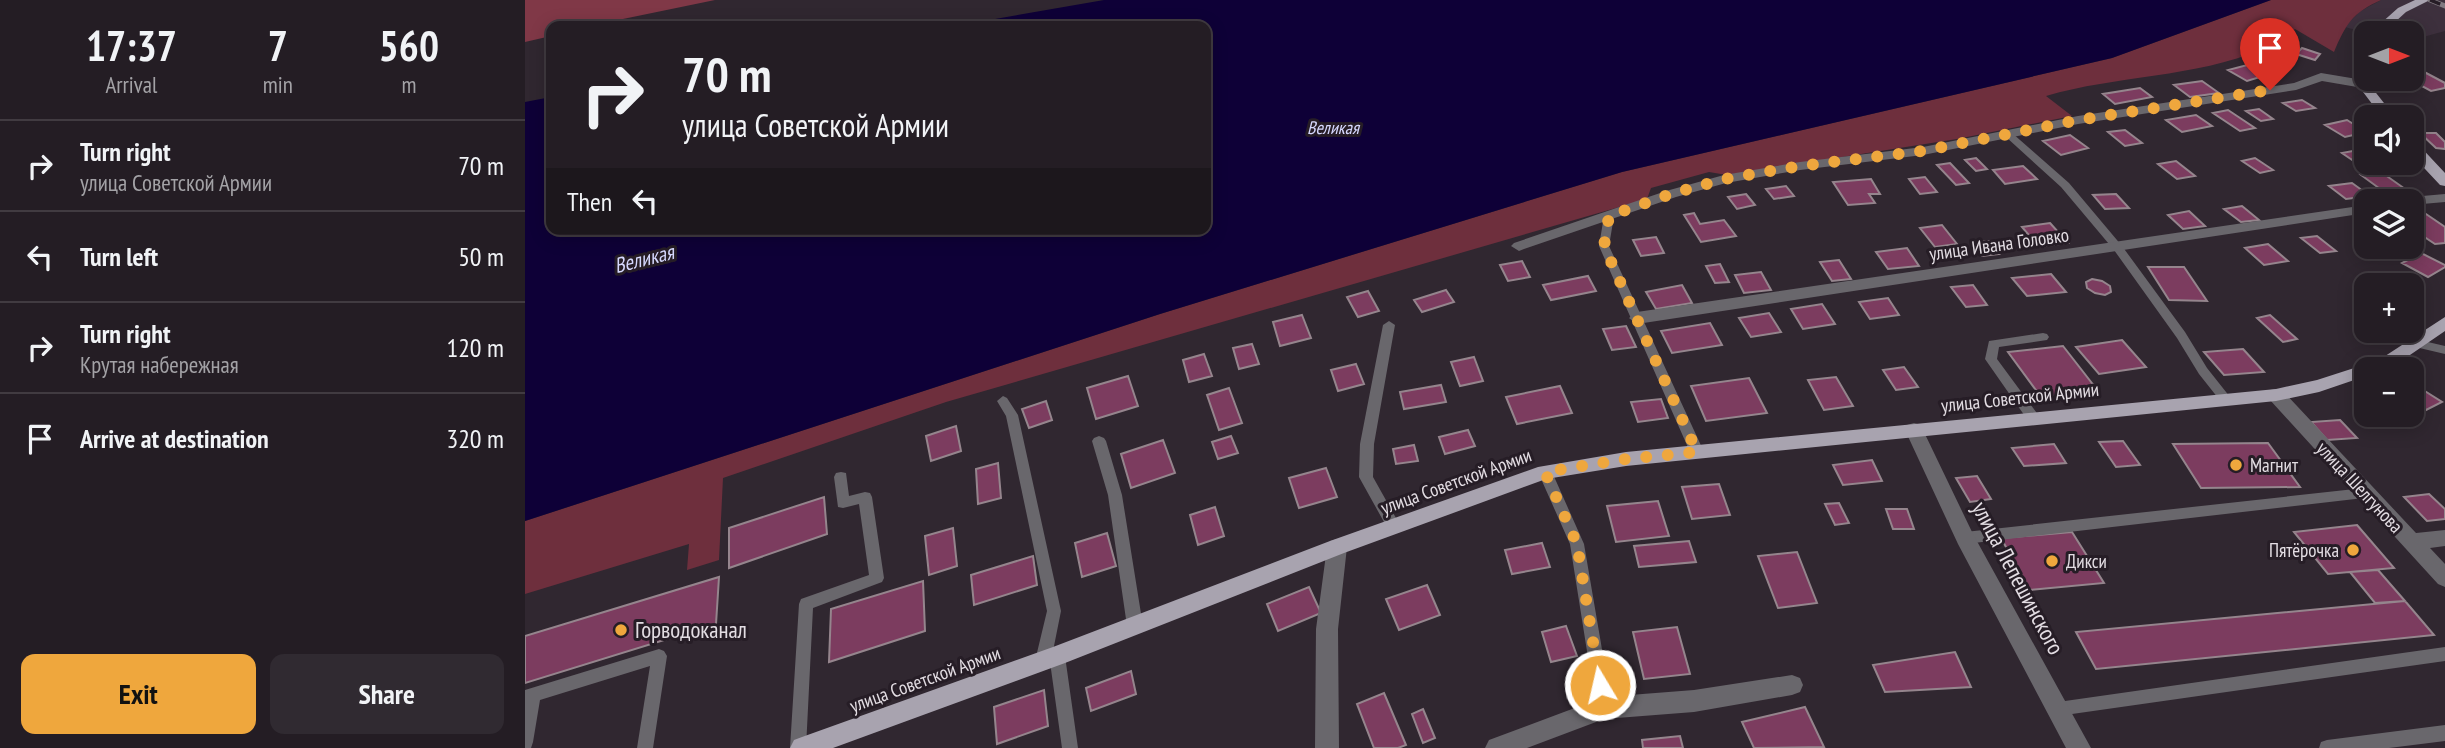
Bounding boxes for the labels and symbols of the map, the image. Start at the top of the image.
pin [2240,18,2300,90]
north arrow [2354,21,2424,91]
water label: Великая [1307,116,1361,139]
street label: улица Ивана Головко [1928,222,2070,266]
water label: Великая [611,238,678,279]
street label: улица Советской Армии [1940,377,2100,417]
street label: улица Шелгунова [2312,436,2408,538]
street label: улица Советской Армии [1377,443,1535,519]
place label: Магнит [2250,453,2299,477]
marker: Магнит [2228,457,2244,473]
street label: улица Лепешинского [1966,496,2071,659]
place label: Пятёрочка [2269,538,2339,562]
marker: Пятёрочка [2345,542,2361,558]
place label: Дикси [2066,549,2107,573]
marker: Дикси [2044,553,2060,569]
place label: Горводоканал [635,615,747,644]
marker: Горводоканал [613,622,629,638]
street label: улица Советской Армии [846,641,1004,717]
position arrow [1563,648,1637,722]

